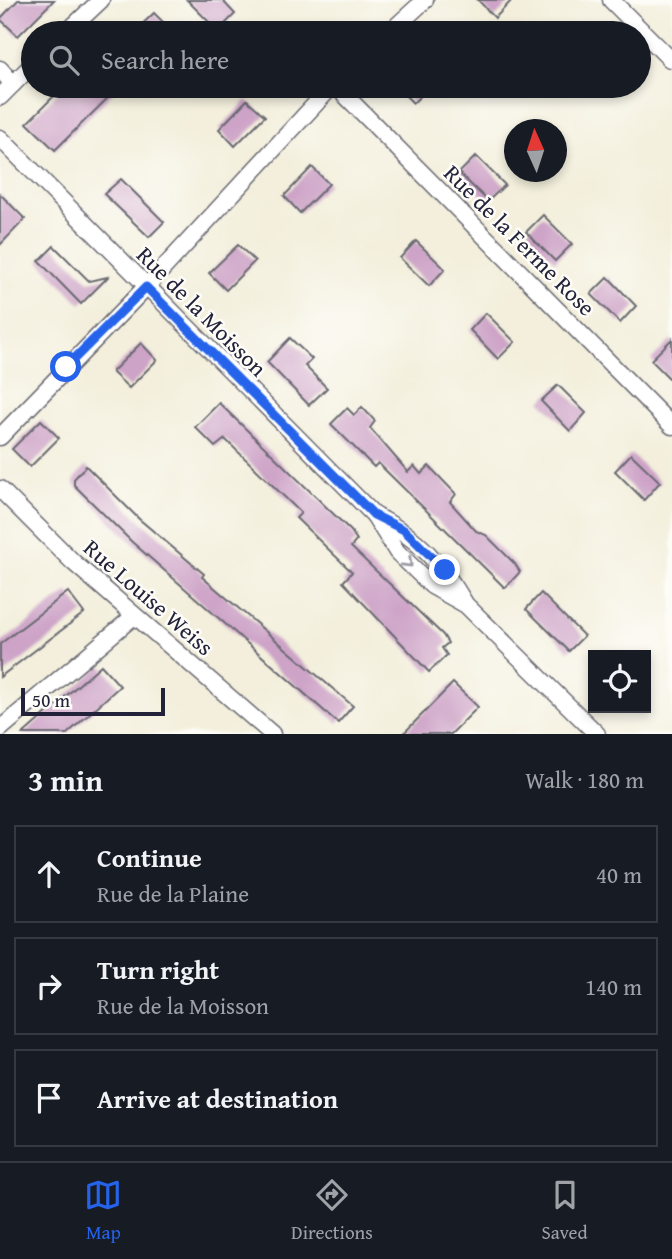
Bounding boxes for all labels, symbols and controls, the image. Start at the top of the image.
search box [21,21,651,98]
text: Search here [101,40,229,79]
icon: search [45,41,83,79]
north arrow [504,119,567,182]
street label: Rue de la Ferme Rose [437,157,603,323]
street label: Rue de la Moisson [130,239,275,384]
route start [50,351,81,382]
street label: Rue Louise Weiss [77,531,221,663]
one-way arrow [400,554,413,567]
route end [429,554,460,585]
map controls [588,650,651,713]
button: locate [588,650,651,713]
scale bar [21,685,164,717]
text: 50 m [32,686,70,714]
text: 3 min [28,758,103,802]
text: Walk · 180 m [525,763,644,796]
text: Continue [97,838,202,877]
icon: ahead [30,855,68,893]
text: 40 m [596,858,642,891]
text: Rue de la Plaine [97,877,249,910]
text: Turn right [97,950,219,989]
icon: right [30,967,68,1005]
text: 140 m [585,970,642,1003]
text: Rue de la Moisson [97,989,269,1022]
icon: arrive [30,1079,68,1117]
text: Arrive at destination [97,1079,338,1118]
tab: Map [84,1176,122,1246]
tab: Directions [291,1176,373,1246]
tab: Saved [542,1176,588,1246]

